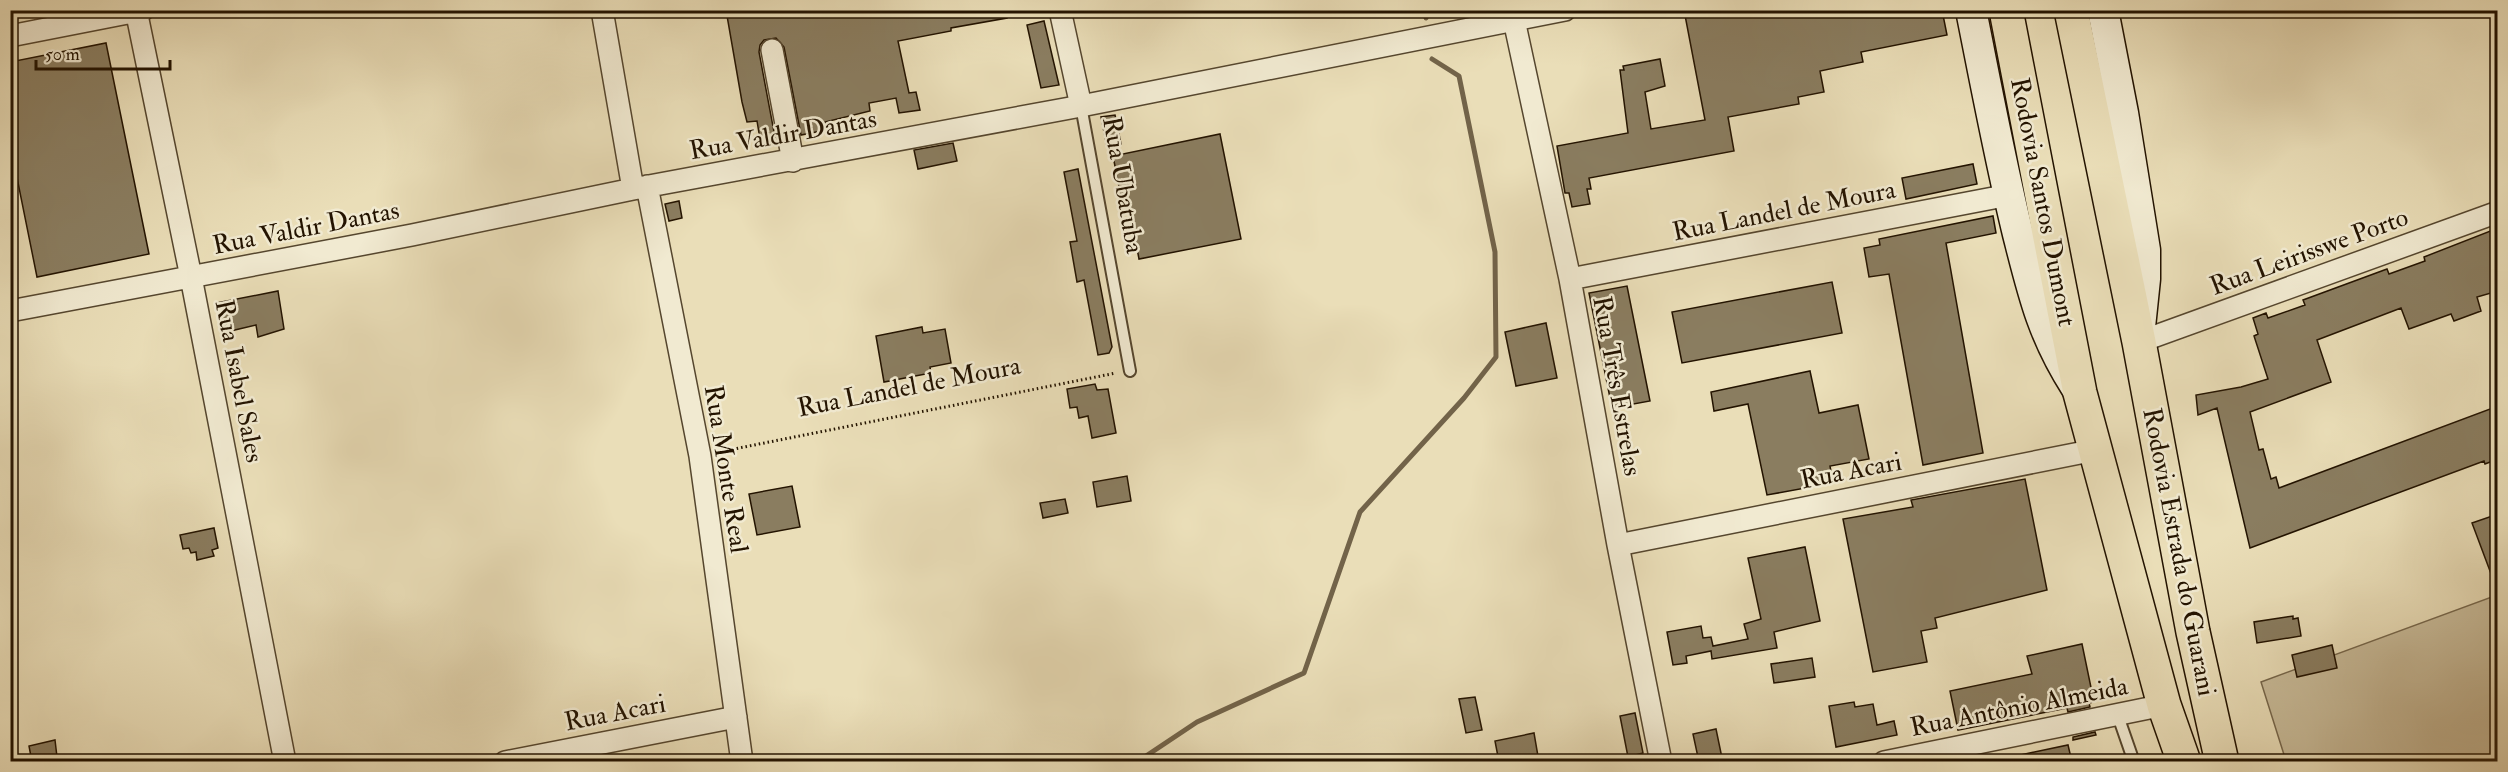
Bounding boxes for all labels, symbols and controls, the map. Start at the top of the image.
scale bar [36,33,170,71]
text: 50 m [45,43,80,66]
street label: Rodovia Santos Dumont [2003,75,2083,329]
street label: Rua Valdir Dantas [687,103,879,167]
street label: Rua Ubatuba [1095,114,1151,256]
street label: Rua Landel de Moura [1670,174,1899,248]
street label: Rua Valdir Dantas [210,194,402,262]
street label: Rua Leirisswe Porto [2205,201,2413,303]
street label: Rua Três Estrelas [1585,294,1649,479]
street label: Rua Isabel Sales [208,297,270,465]
street label: Rua Landel de Moura [795,350,1024,424]
street label: Rua Monte Real [697,383,755,556]
street label: Rodovia Estrada do Guarani [2135,405,2223,699]
street label: Rua Acari [1798,446,1904,496]
street label: Rua Antônio Almeida [1907,670,2131,744]
street label: Rua Acari [562,688,668,738]

